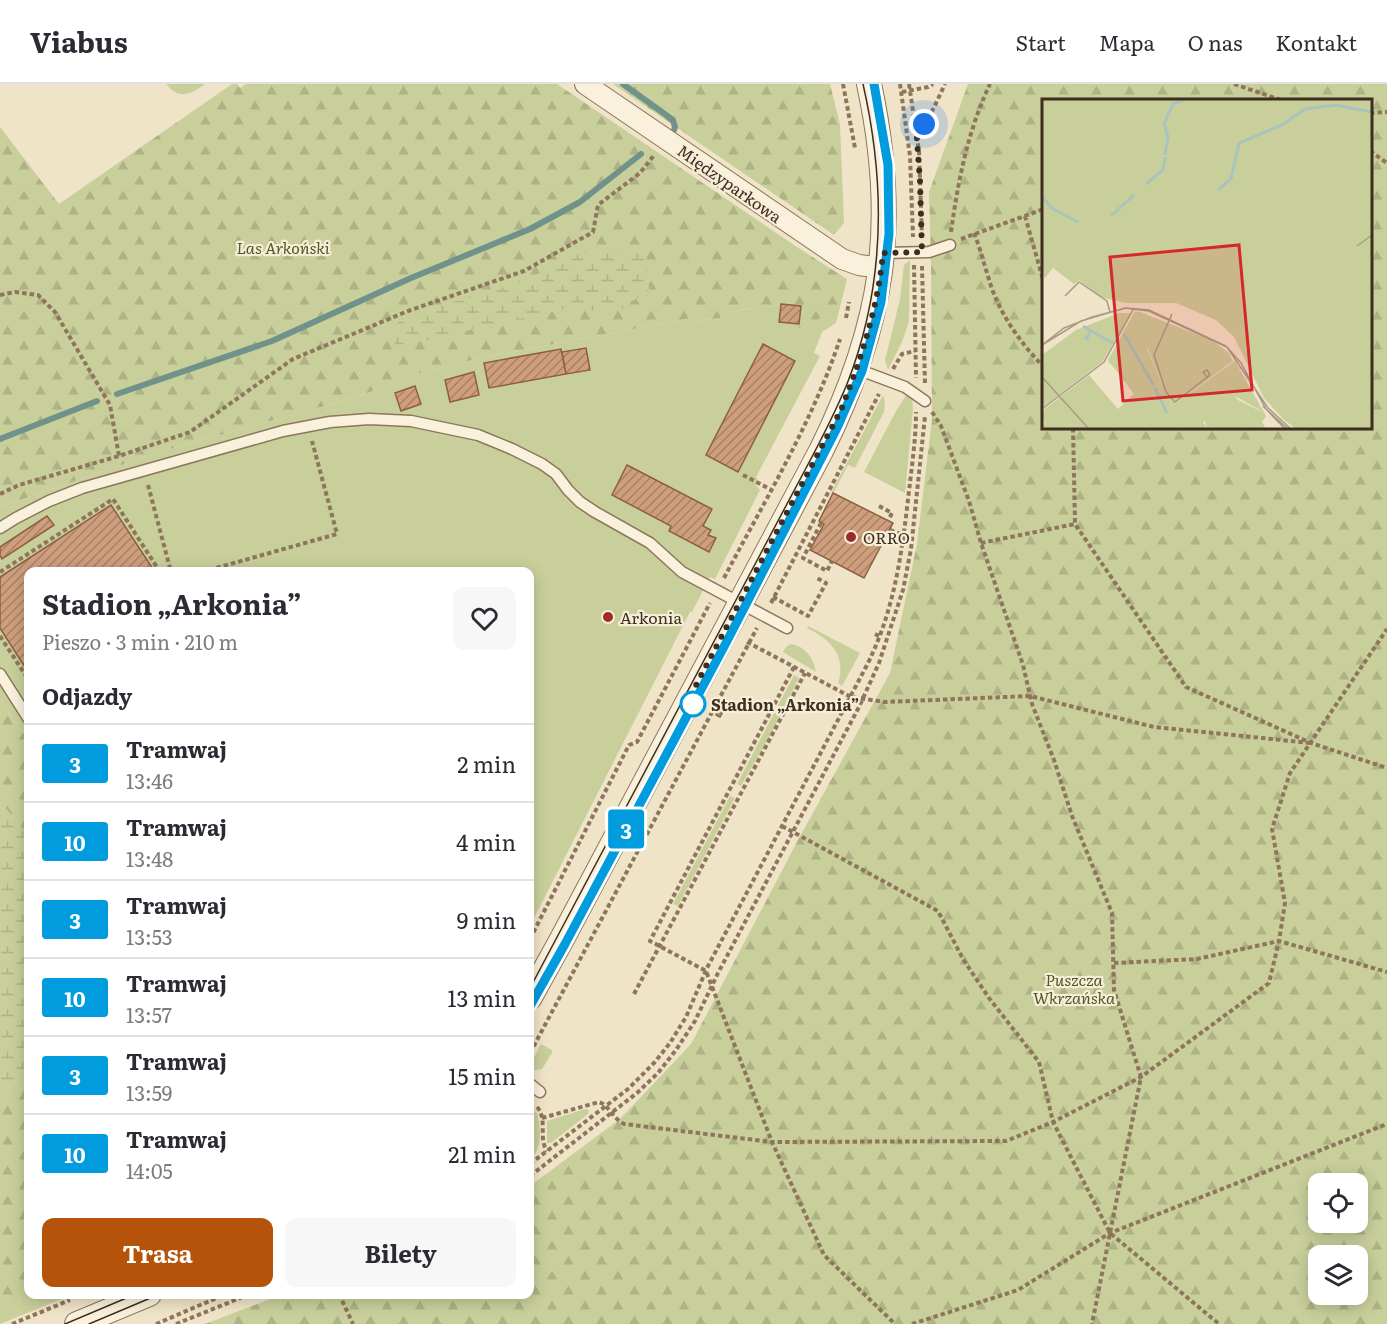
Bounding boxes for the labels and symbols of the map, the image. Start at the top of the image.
inset map [1042,99,1372,429]
your location [909,109,939,139]
street label: Międzyparkowa [673,138,788,228]
park label: Las Arkoński [236,235,330,259]
place label: ORRO [863,525,910,549]
marker: ORRO [844,530,858,544]
place label: Arkonia [620,605,682,629]
marker: Arkonia [601,610,615,624]
marker: Stadion „Arkonia” [680,691,706,717]
place label: Stadion „Arkonia” [711,692,859,716]
line badge: 3 [606,810,646,848]
park label: Puszcza Wkrzańska [1033,967,1116,1009]

